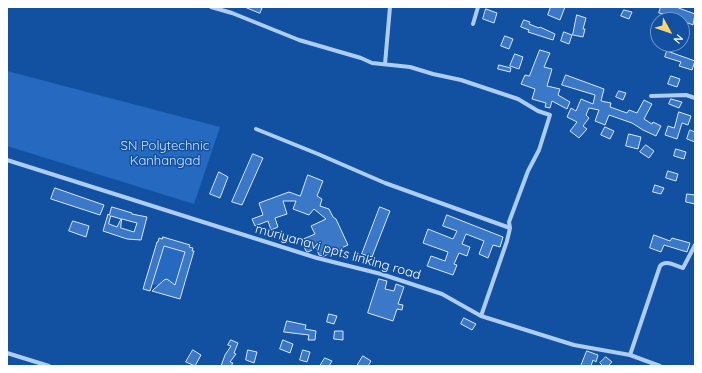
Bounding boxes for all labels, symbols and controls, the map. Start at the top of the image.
north arrow [650,12,690,52]
text: N [670,31,686,47]
park label: SN Polytechnic Kanhangad [121,138,209,169]
street label: muriyanavi ppts linking road [253,221,423,283]

